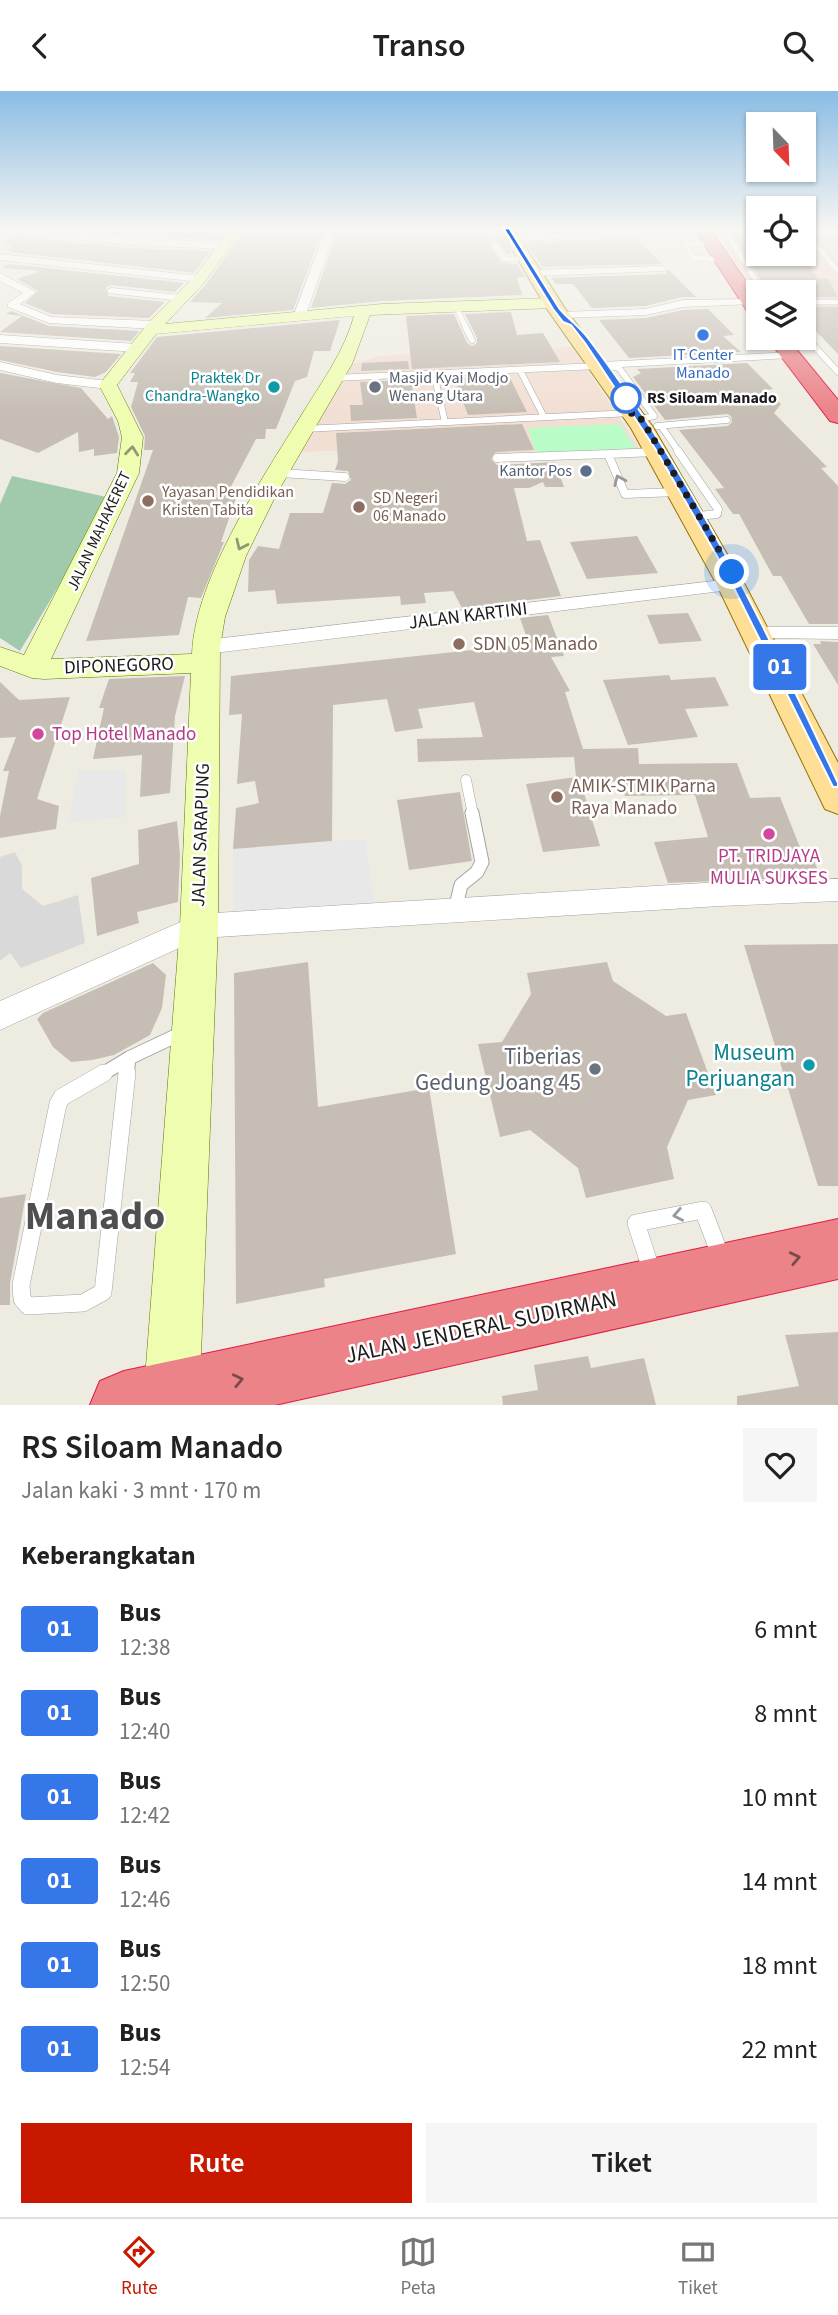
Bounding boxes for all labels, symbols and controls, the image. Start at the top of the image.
text: Transo [373,23,465,69]
icon: back [21,27,59,65]
icon: search [779,27,817,65]
north arrow [746,112,816,182]
map controls [746,112,816,350]
button: locate [746,196,816,266]
button: layers [746,280,816,350]
marker: IT Center Manado [695,327,711,343]
place label: IT Center Manado [673,344,734,384]
place label: Praktek Dr Chandra-Wangko [145,367,260,407]
place label: Masjid Kyai Modjo Wenang Utara [389,367,508,407]
marker: Praktek Dr Chandra-Wangko [266,379,282,395]
marker: Masjid Kyai Modjo Wenang Utara [367,379,383,395]
marker: RS Siloam Manado [611,383,641,413]
place label: RS Siloam Manado [647,387,777,409]
one-way arrow [124,445,139,457]
place label: Kantor Pos [499,460,572,482]
marker: Kantor Pos [578,463,594,479]
street label: JALAN MAHAKERET [62,467,137,594]
one-way arrow [613,474,627,487]
place label: Yayasan Pendidikan Kristen Tabita [161,481,294,521]
place label: SD Negeri 06 Manado [373,487,446,527]
marker: Yayasan Pendidikan Kristen Tabita [140,493,156,509]
marker: SD Negeri 06 Manado [351,499,367,515]
one-way arrow [235,538,249,550]
your location [714,554,749,589]
street label: JALAN KARTINI [407,595,529,637]
place label: SDN 05 Manado [473,631,598,658]
marker: SDN 05 Manado [451,636,467,652]
line badge: 01 [748,644,812,690]
text: 01 [767,649,793,684]
street label: DIPONEGORO [63,651,175,681]
place label: Top Hotel Manado [52,721,196,748]
marker: Top Hotel Manado [30,726,46,742]
street label: JALAN SARAPUNG [185,763,217,907]
place label: AMIK-STMIK Parna Raya Manado [571,773,716,822]
marker: AMIK-STMIK Parna Raya Manado [549,789,565,805]
marker: PT. TRIDJAYA MULIA SUKSES [761,826,777,842]
place label: PT. TRIDJAYA MULIA SUKSES [710,843,828,892]
place label: Museum Perjuangan [685,1036,795,1095]
place label: Tiberias Gedung Joang 45 [415,1040,581,1099]
marker: Museum Perjuangan [801,1057,817,1073]
marker: Tiberias Gedung Joang 45 [587,1061,603,1077]
district label: Manado [25,1188,165,1245]
one-way arrow [672,1207,684,1222]
one-way arrow [789,1252,801,1266]
street label: JALAN JENDERAL SUDIRMAN [342,1282,620,1372]
one-way arrow [232,1374,244,1389]
text: RS Siloam Manado [21,1424,283,1471]
button: heart [743,1428,817,1502]
text: Jalan kaki · 3 mnt · 170 m [21,1474,261,1507]
text: Keberangkatan [21,1537,196,1574]
text: Bus [119,1594,161,1631]
text: 01 [47,1611,72,1646]
text: 6 mnt [754,1611,817,1648]
text: 12:38 [119,1631,170,1664]
text: Bus [119,1678,161,1715]
text: 01 [47,1695,72,1730]
text: 8 mnt [754,1695,817,1732]
text: 12:40 [119,1715,170,1748]
text: Bus [119,1762,161,1799]
text: 01 [47,1779,72,1814]
text: 10 mnt [741,1779,817,1816]
text: 12:42 [119,1799,170,1832]
text: Bus [119,1846,161,1883]
text: 01 [47,1863,72,1898]
text: 14 mnt [741,1863,817,1900]
text: 12:46 [119,1883,170,1916]
text: Bus [119,1930,161,1967]
text: 01 [47,1947,72,1982]
text: 18 mnt [741,1947,817,1984]
text: 12:50 [119,1967,170,2000]
text: Bus [119,2014,161,2051]
text: 01 [47,2031,72,2066]
text: 22 mnt [741,2031,817,2068]
text: 12:54 [119,2051,170,2084]
button: Rute [21,2123,412,2203]
button: Tiket [426,2123,817,2203]
tab: Rute [120,2233,158,2302]
tab: Peta [399,2233,437,2302]
tab: Tiket [678,2233,718,2302]

